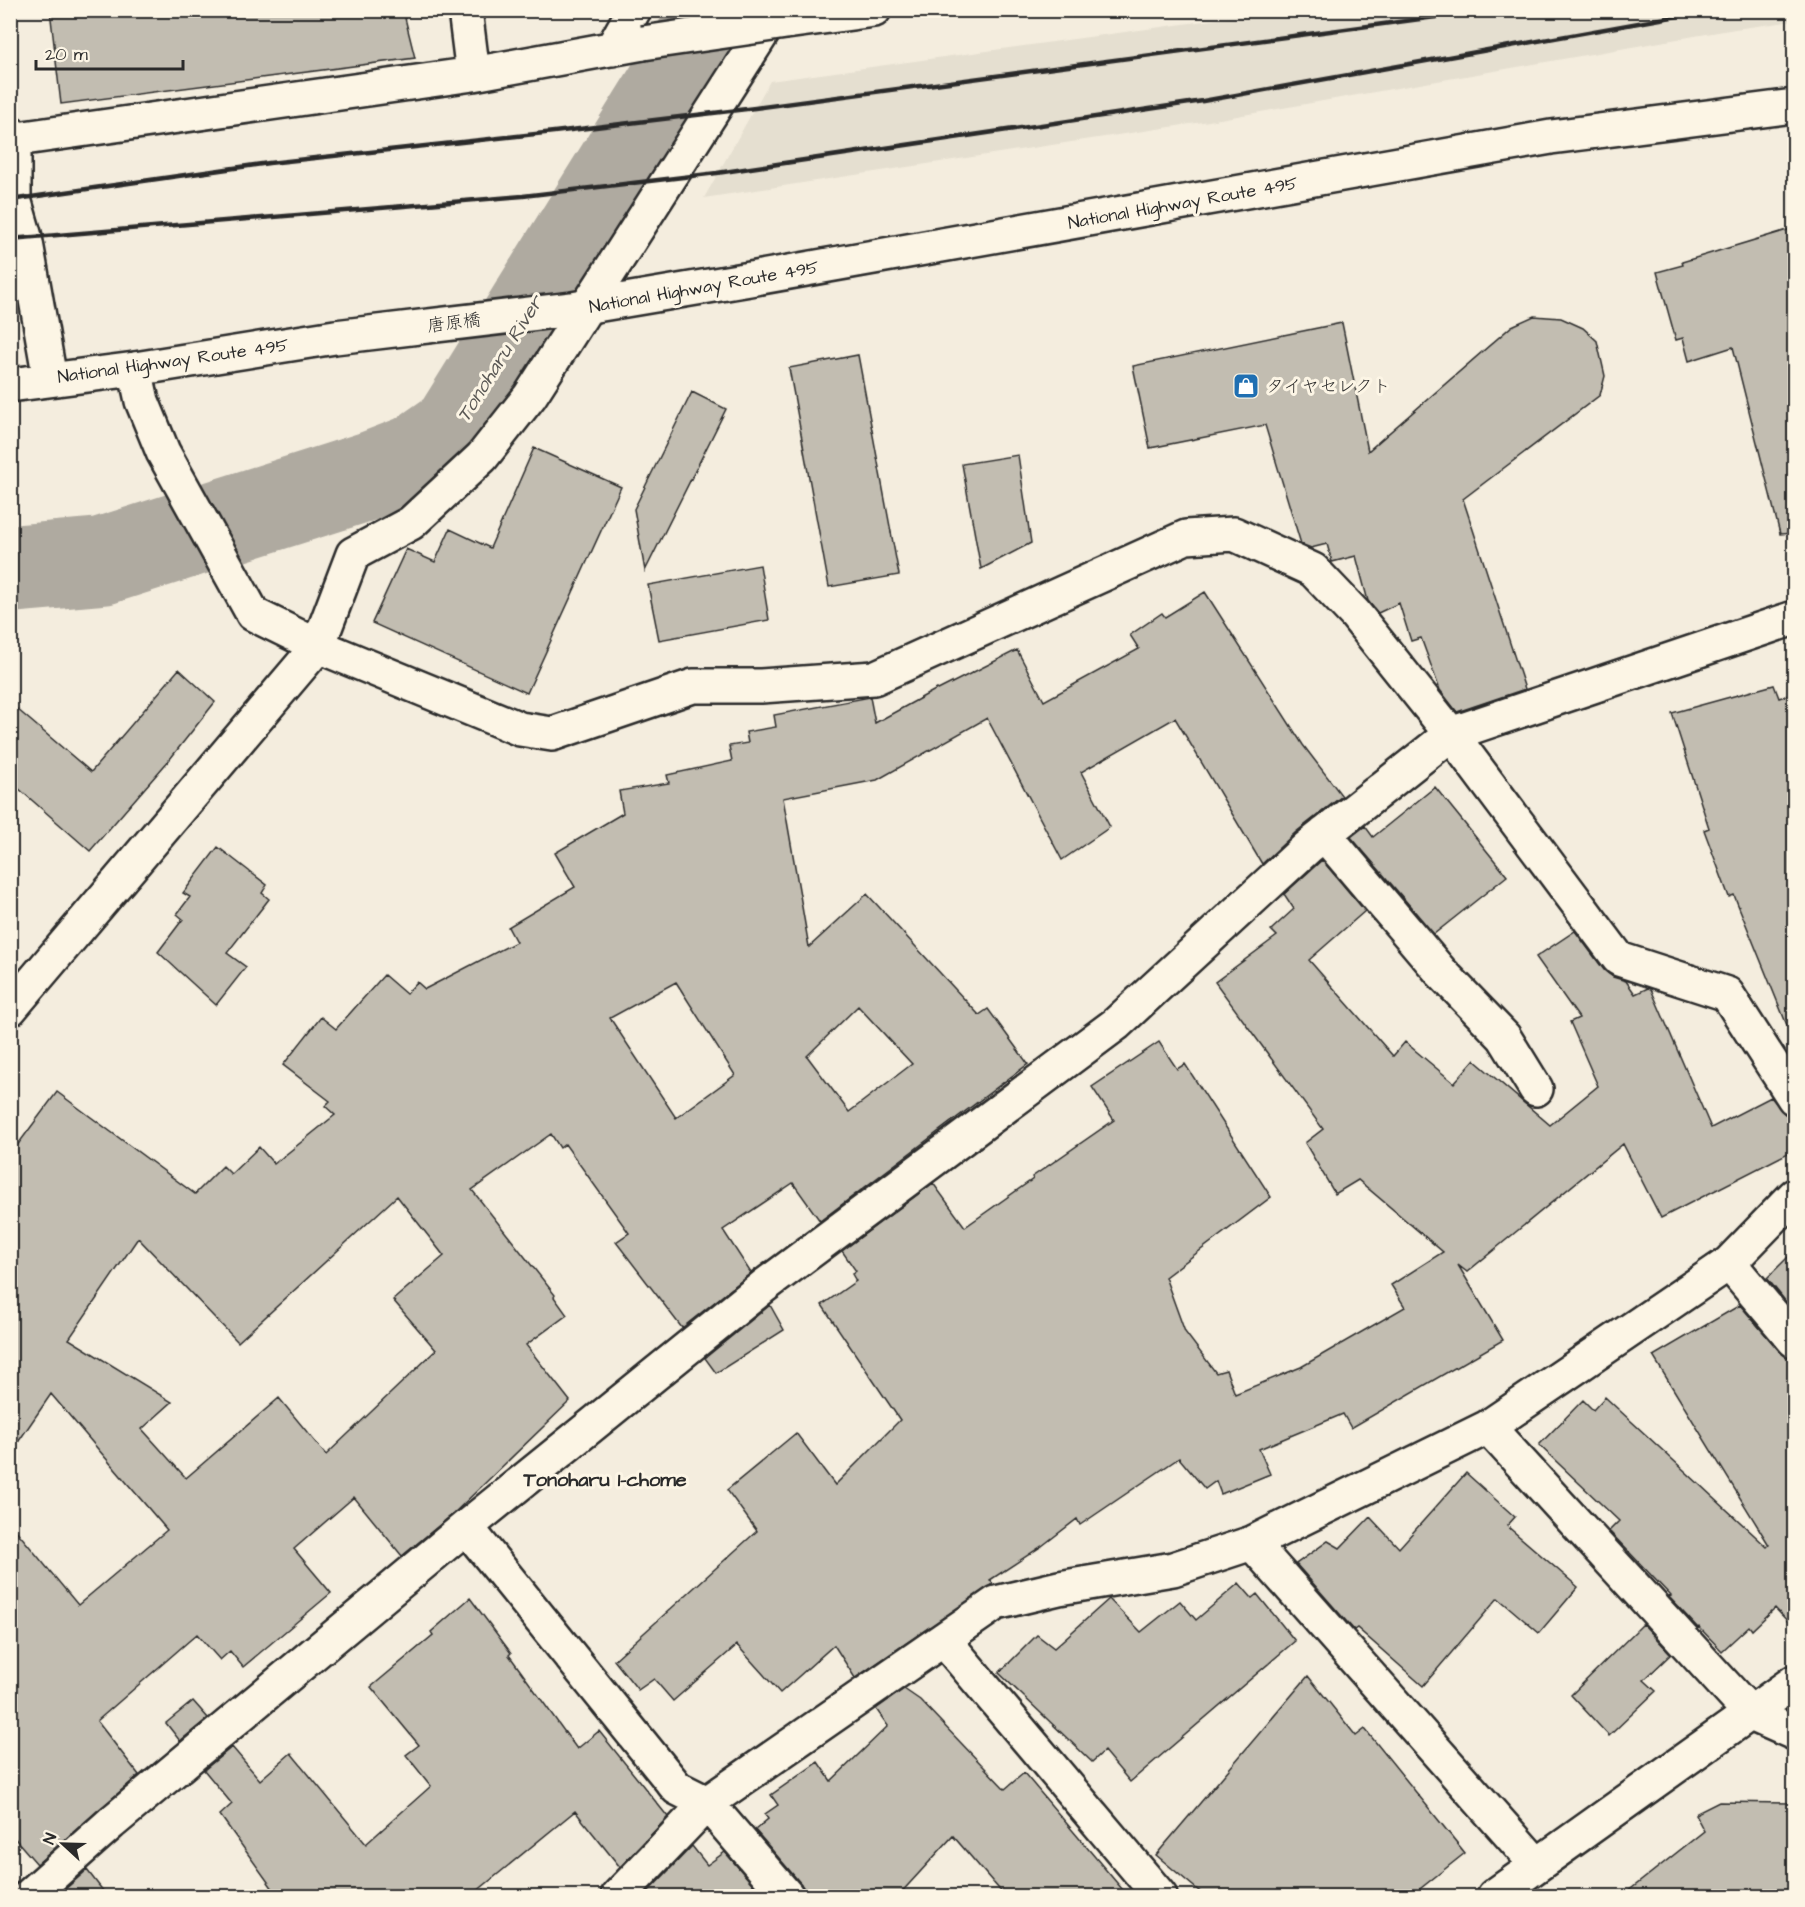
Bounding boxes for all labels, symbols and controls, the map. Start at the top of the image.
scale bar [36,33,183,71]
text: 20 m [45,42,88,67]
street label: National Highway Route 495 [1066,170,1300,237]
street label: National Highway Route 495 [587,254,821,321]
water label: Tonoharu River [450,289,551,427]
street label: 唐原橋 [426,307,482,339]
street label: National Highway Route 495 [56,332,290,391]
shop icon: タイヤセレクト [1231,371,1261,401]
place label: タイヤセレクト [1266,374,1391,399]
district label: Tonoharu 1-chome [522,1466,687,1494]
north arrow [33,1814,93,1874]
text: N [38,1830,62,1848]

